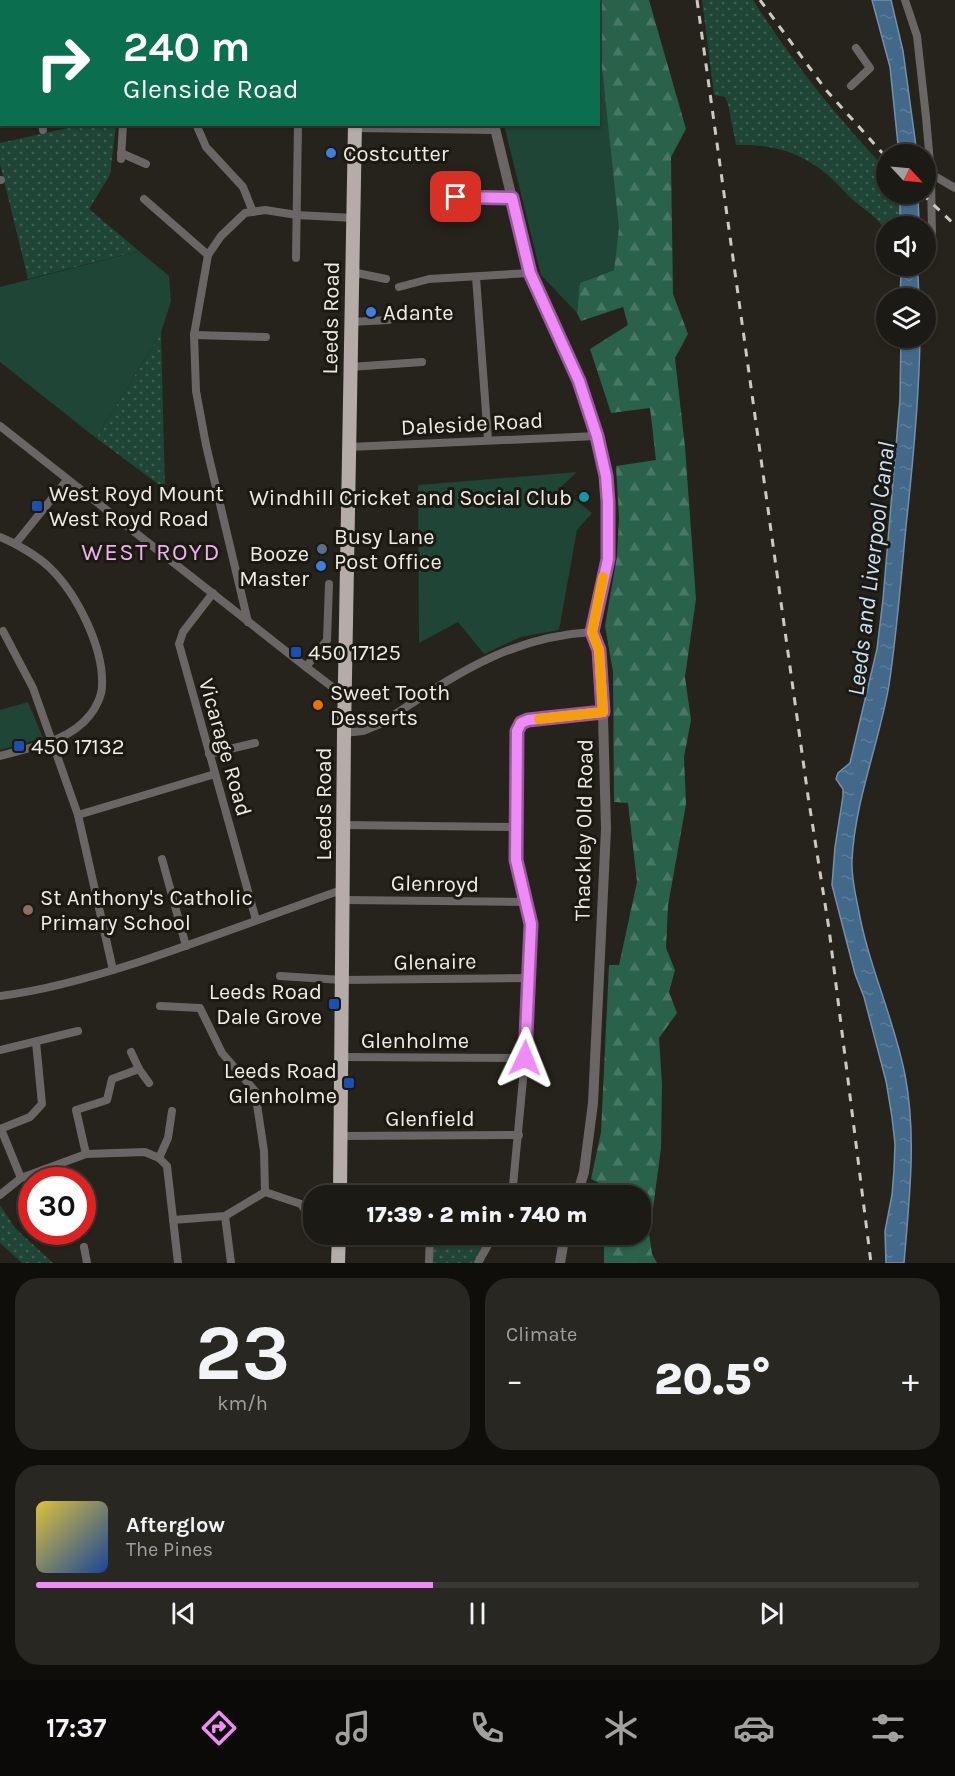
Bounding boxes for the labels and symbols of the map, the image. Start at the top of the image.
place label: Costcutter [343,141,449,167]
north arrow [876,144,936,204]
marker: Costcutter [324,146,338,160]
pin [430,171,481,222]
street label: Leeds Road [317,261,345,375]
place label: Adante [383,300,454,326]
marker: Adante [364,305,378,319]
street label: Daleside Road [400,407,544,441]
water label: Leeds and Liverpool Canal [842,440,900,698]
place label: West Royd Mount West Royd Road [49,481,224,532]
place label: Windhill Cricket and Social Club [249,485,572,511]
marker: Windhill Cricket and Social Club [577,490,591,504]
marker: West Royd Mount West Royd Road [30,499,44,513]
place label: Busy Lane Post Office [334,524,442,575]
district label: WEST ROYD [81,538,221,566]
place label: Booze Master [239,541,309,592]
marker: Busy Lane Post Office [315,542,329,556]
marker: Booze Master [314,559,328,573]
place label: 450 17125 [308,640,401,666]
marker: 450 17125 [289,645,303,659]
street label: Vicarage Road [193,675,257,819]
place label: Sweet Tooth Desserts [330,680,450,731]
marker: Sweet Tooth Desserts [311,698,325,712]
place label: 450 17132 [31,734,125,760]
marker: 450 17132 [12,739,26,753]
street label: Thackley Old Road [569,739,599,921]
street label: Leeds Road [311,747,337,861]
street label: Glenroyd [391,870,479,898]
place label: St Anthony's Catholic Primary School [40,885,253,936]
marker: St Anthony's Catholic Primary School [21,903,35,917]
street label: Glenaire [393,948,477,976]
place label: Leeds Road Dale Grove [209,979,322,1030]
marker: Leeds Road Dale Grove [327,997,341,1011]
position arrow [493,1026,557,1090]
street label: Glenholme [361,1028,469,1054]
place label: Leeds Road Glenholme [224,1058,337,1109]
marker: Leeds Road Glenholme [342,1076,356,1090]
street label: Glenfield [385,1106,475,1132]
speed limit sign: 30 [18,1167,96,1245]

